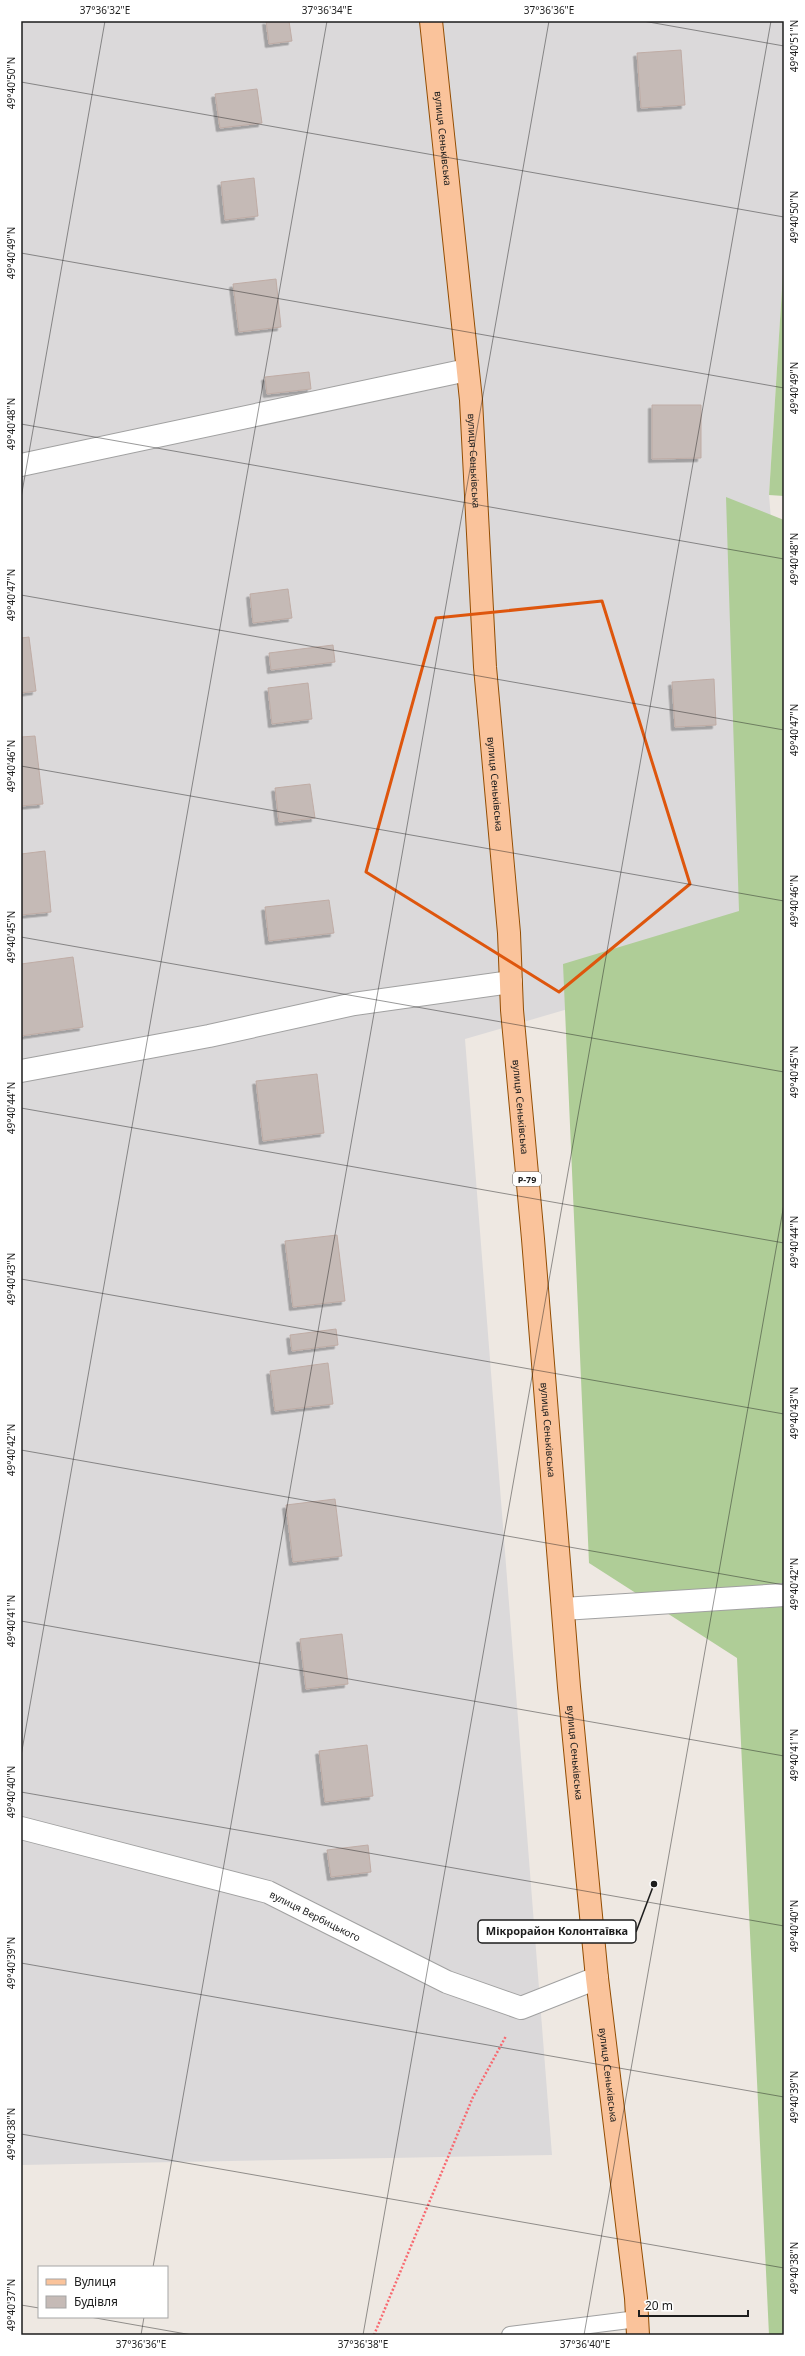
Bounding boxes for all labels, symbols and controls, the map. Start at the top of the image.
text: 37°36'32"E [80,3,130,17]
text: 37°36'34"E [302,3,352,17]
text: 37°36'36"E [524,3,574,17]
text: 49°40'51"N [787,20,801,72]
text: 49°40'50"N [4,57,18,109]
street label: вулиця Сенькiвська [431,90,455,186]
text: 49°40'50"N [787,191,801,243]
text: 49°40'49"N [4,227,18,279]
text: 49°40'49"N [787,362,801,414]
text: 49°40'48"N [4,398,18,450]
street label: вулиця Сенькiвська [465,413,484,509]
text: 49°40'48"N [787,533,801,585]
text: 49°40'47"N [4,569,18,621]
text: 49°40'47"N [787,704,801,756]
street label: вулиця Сенькiвська [484,736,507,832]
text: 49°40'46"N [4,740,18,792]
text: 49°40'46"N [787,875,801,927]
text: 49°40'45"N [4,911,18,963]
text: 49°40'45"N [787,1046,801,1098]
street label: вулиця Сенькiвська [510,1059,532,1155]
text: 49°40'44"N [4,1082,18,1134]
road number: Р-79 [513,1172,541,1186]
text: 49°40'44"N [787,1216,801,1268]
text: 49°40'43"N [4,1253,18,1305]
street label: вулиця Сенькiвська [538,1382,559,1478]
text: 49°40'43"N [787,1387,801,1439]
text: 49°40'42"N [4,1424,18,1476]
text: 49°40'42"N [787,1558,801,1610]
text: 49°40'41"N [4,1595,18,1647]
street label: вулиця Сенькiвська [564,1705,587,1801]
text: 49°40'41"N [787,1729,801,1781]
text: 49°40'40"N [4,1766,18,1818]
street label: вулиця Вербицького [267,1887,363,1944]
text: 49°40'40"N [787,1900,801,1952]
callout: Мiкрорайон Колонтаївка [478,1920,636,1943]
text: Мiкрорайон Колонтаївка [486,1923,628,1938]
text: 49°40'39"N [4,1937,18,1989]
street label: вулиця Сенькiвська [596,2027,622,2123]
text: 49°40'39"N [787,2071,801,2123]
text: 49°40'38"N [4,2108,18,2160]
text: 49°40'38"N [787,2242,801,2294]
legend [38,2266,168,2318]
text: Вулиця [74,2273,116,2290]
text: 49°40'37"N [4,2279,18,2331]
scale bar [639,2292,748,2318]
text: Будівля [74,2293,118,2310]
text: 20 m [645,2297,673,2314]
text: 37°36'36"E [116,2337,166,2351]
text: 37°36'38"E [338,2337,388,2351]
text: 37°36'40"E [560,2337,610,2351]

